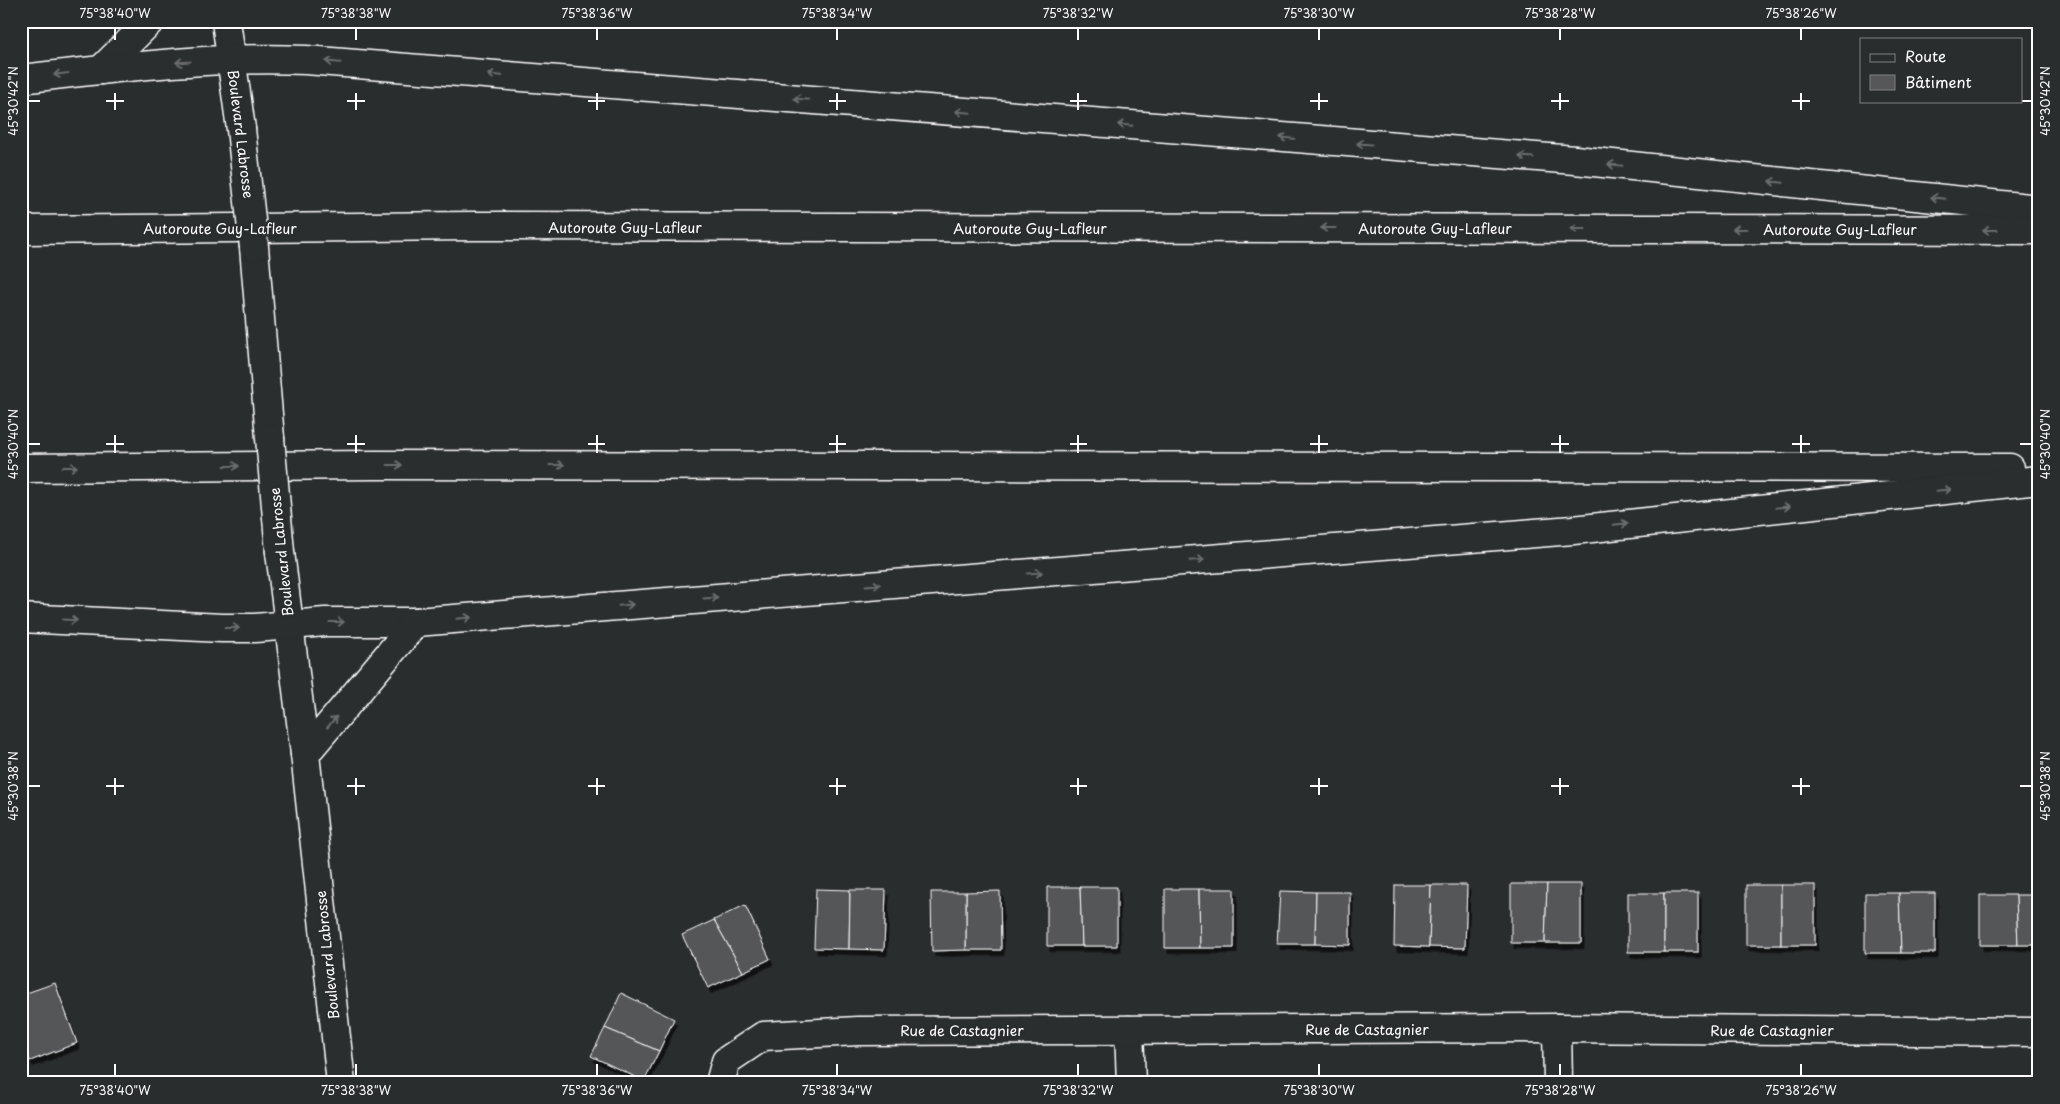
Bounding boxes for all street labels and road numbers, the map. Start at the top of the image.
street label: Boulevard Labrosse [223,69,259,199]
street label: Autoroute Guy-Lafleur [548,217,702,238]
street label: Autoroute Guy-Lafleur [143,218,297,239]
street label: Autoroute Guy-Lafleur [953,218,1107,239]
street label: Autoroute Guy-Lafleur [1358,218,1512,239]
street label: Autoroute Guy-Lafleur [1763,219,1917,240]
street label: Boulevard Labrosse [264,487,298,617]
street label: Boulevard Labrosse [310,890,344,1020]
street label: Rue de Castagnier [1305,1019,1429,1040]
street label: Rue de Castagnier [900,1020,1024,1041]
street label: Rue de Castagnier [1710,1020,1834,1041]

